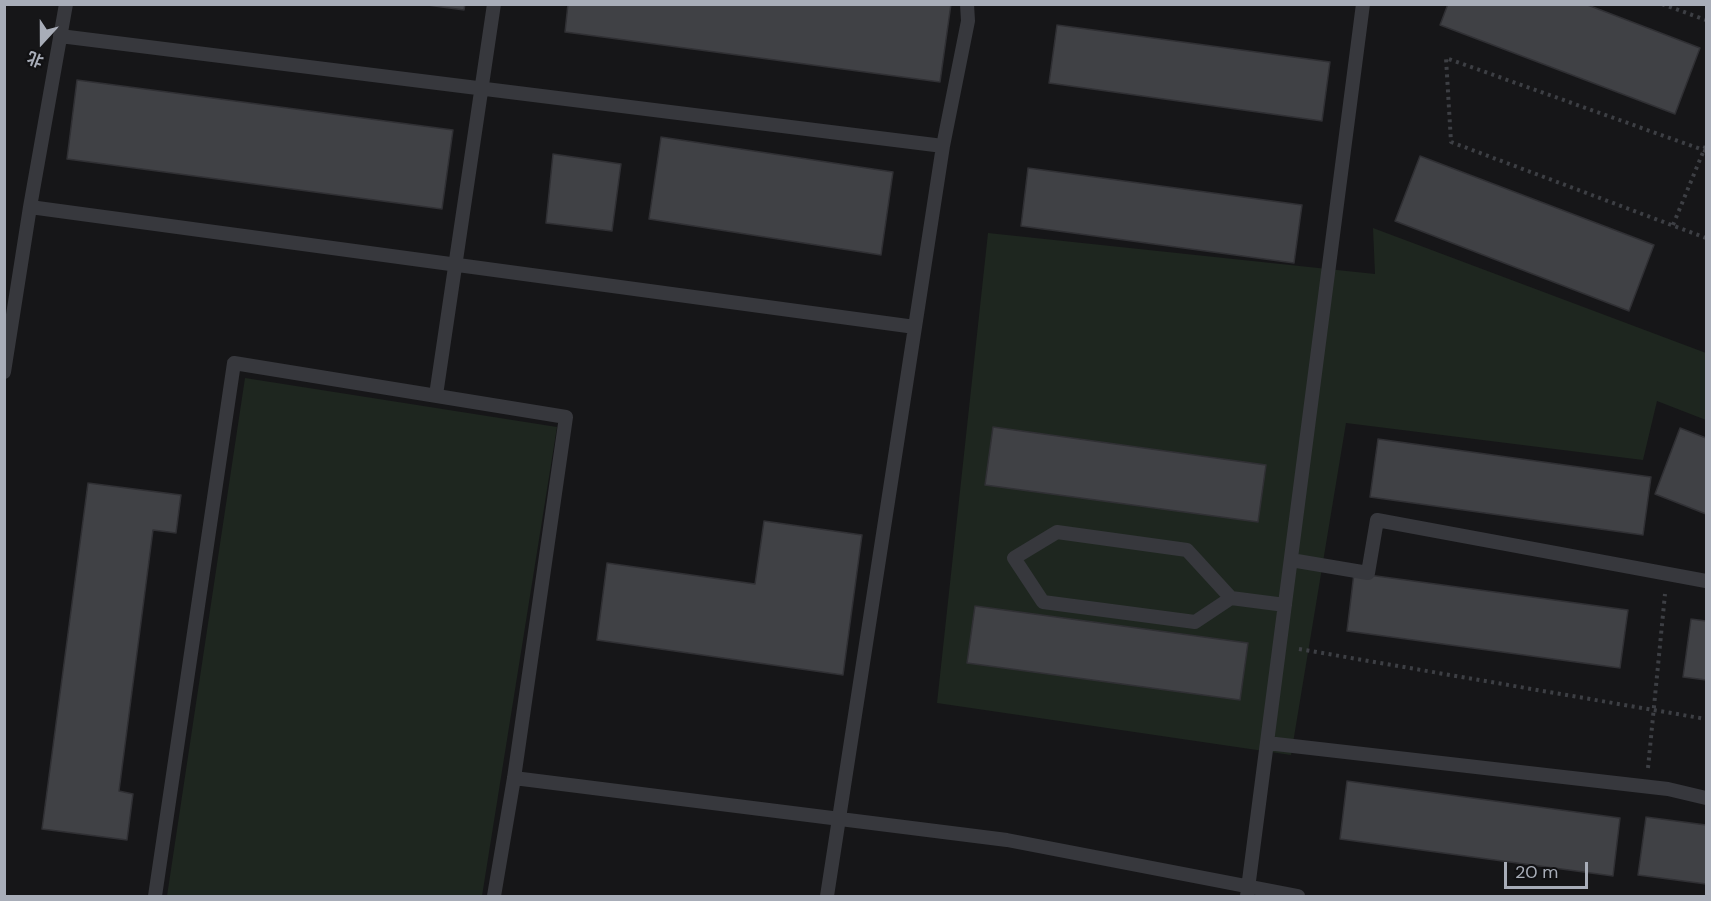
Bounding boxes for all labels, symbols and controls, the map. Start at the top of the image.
north arrow [12,12,72,72]
text: 北 [24,47,47,72]
scale bar [1507,850,1591,888]
text: 20 m [1515,860,1558,884]

